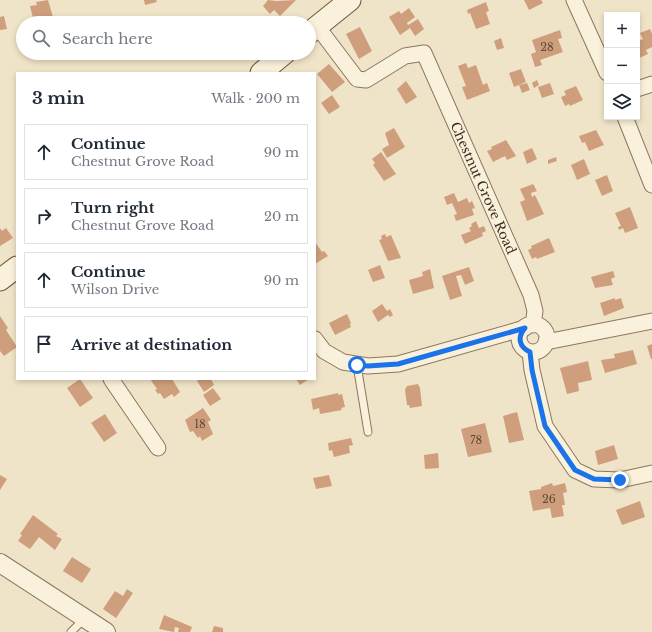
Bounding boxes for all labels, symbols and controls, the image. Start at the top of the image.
map controls [604,12,640,120]
button: + [604,12,640,48]
search box [16,16,316,60]
icon: search [30,27,52,49]
text: Search here [62,29,153,48]
house number: 28 [540,40,554,54]
button: − [604,48,640,84]
button: layers [604,84,640,120]
text: 3 min [32,88,85,109]
text: Walk · 200 m [211,90,300,107]
street label: Chestnut Grove Road [446,119,520,257]
text: Continue [71,134,146,153]
icon: ahead [33,141,55,163]
text: 90 m [264,144,299,161]
text: Chestnut Grove Road [71,153,214,170]
text: Turn right [71,198,154,217]
icon: right [33,205,55,227]
text: 20 m [264,208,299,225]
text: Chestnut Grove Road [71,217,214,234]
text: Continue [71,262,146,281]
icon: ahead [33,269,55,291]
text: 90 m [264,272,299,289]
text: Wilson Drive [71,281,159,298]
icon: arrive [33,333,55,355]
text: Arrive at destination [71,335,232,354]
route start [348,356,366,374]
house number: 18 [194,417,206,431]
house number: 78 [470,433,482,447]
route end [611,471,629,489]
house number: 26 [542,492,556,506]

